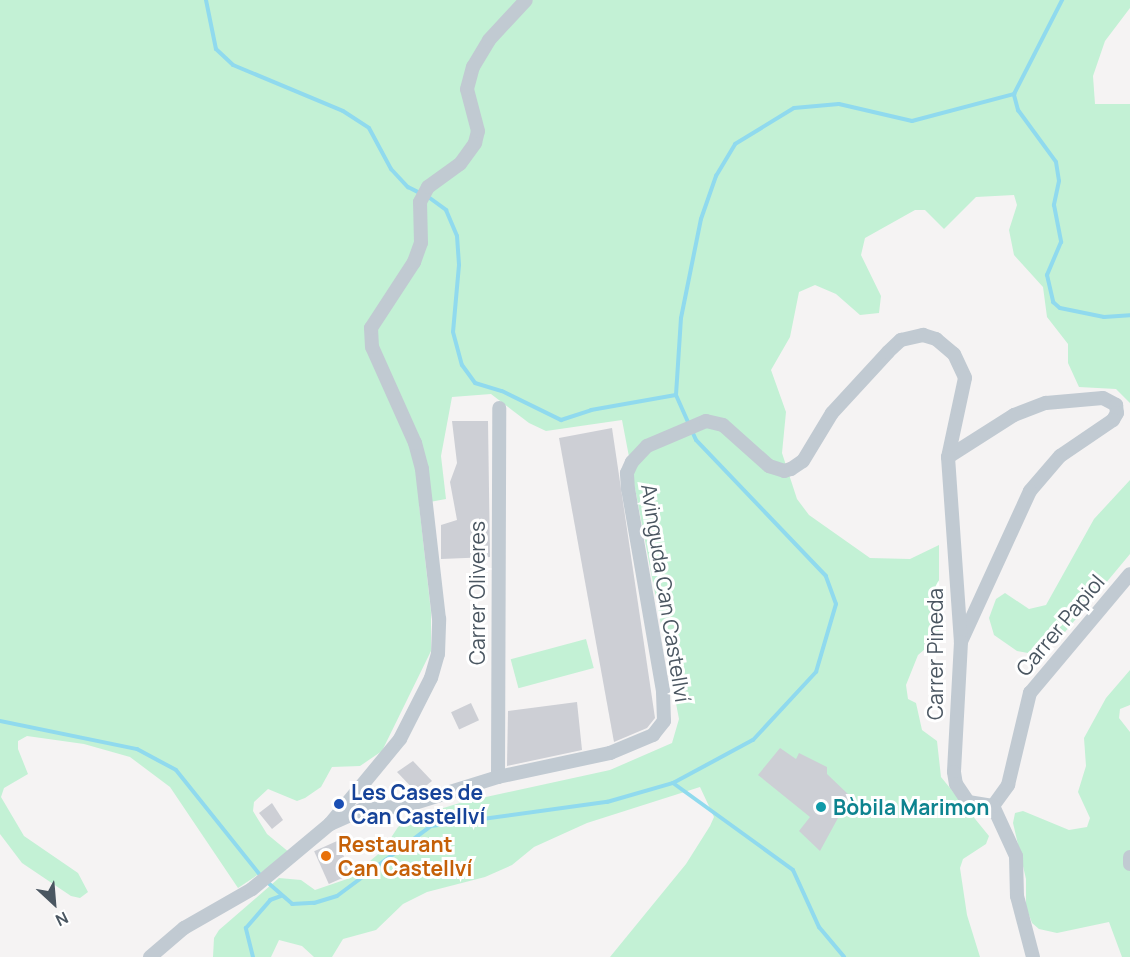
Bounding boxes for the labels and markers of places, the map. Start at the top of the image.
place label: Les Cases de Can Castellví [351,779,485,829]
place label: Bòbila Marimon [833,794,989,820]
marker: Les Cases de Can Castellví [332,797,346,811]
marker: Bòbila Marimon [814,800,828,814]
place label: Restaurant Can Castellví [338,831,472,881]
marker: Restaurant Can Castellví [319,849,333,863]

